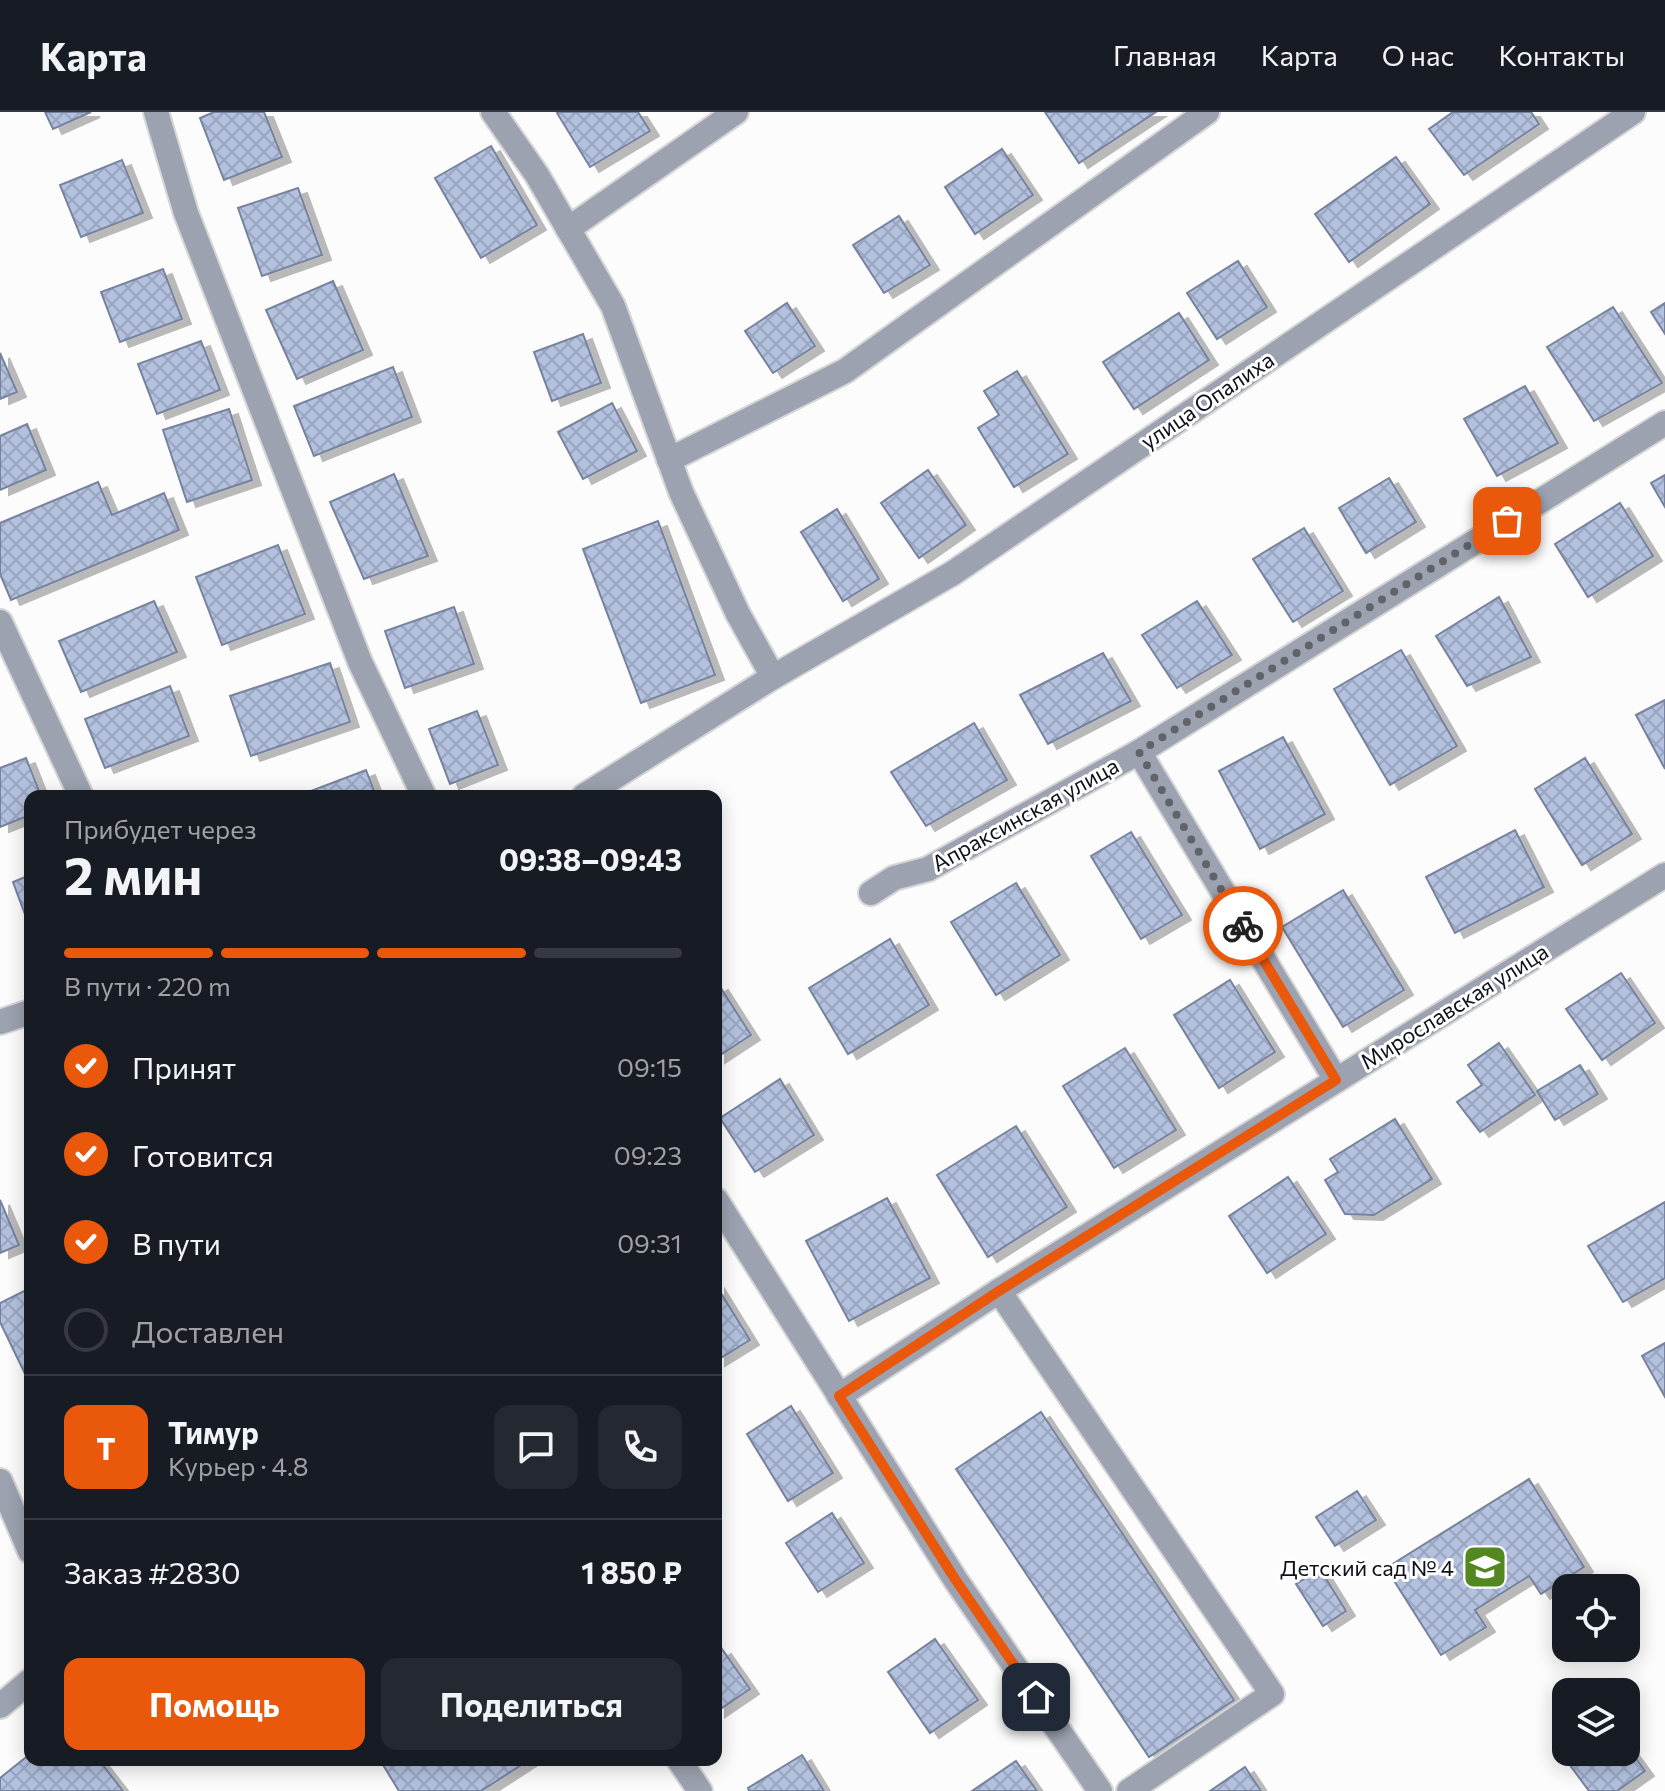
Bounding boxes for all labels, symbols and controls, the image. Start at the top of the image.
text: Карта [40,32,147,79]
text: Главная [1113,38,1217,72]
text: Карта [1261,38,1338,72]
text: О нас [1382,38,1454,72]
text: Контакты [1498,38,1625,72]
street label: улица Опалиха [1135,346,1279,454]
pin [1473,487,1541,555]
icon: bag [1485,499,1529,543]
street label: Апраксинская улица [927,751,1123,877]
text: Прибудет через [64,813,257,844]
text: 09:38–09:43 [499,840,682,877]
text: 2 мин [64,842,202,906]
courier [1203,886,1283,966]
icon: bike [1221,904,1265,948]
street label: Мирославская улица [1355,937,1553,1075]
text: В пути · 220 m [64,970,231,1001]
icon: check [64,1044,108,1088]
text: Принят [132,1048,236,1085]
text: 09:15 [617,1051,682,1082]
icon: check [64,1132,108,1176]
text: Готовится [132,1136,274,1173]
text: 09:23 [614,1139,682,1170]
icon: check [64,1220,108,1264]
text: В пути [132,1224,221,1261]
text: 09:31 [617,1227,682,1258]
text: Доставлен [132,1312,284,1349]
button: chat [494,1405,578,1489]
button: phone [598,1405,682,1489]
text: Тимур [168,1413,259,1450]
text: Т [96,1429,116,1466]
text: Курьер · 4.8 [168,1450,308,1481]
school or university icon: Детский сад № 4 [1461,1543,1509,1591]
text: Заказ #2830 [64,1553,240,1590]
text: 1 850 ₽ [581,1553,682,1590]
place label: Детский сад № 4 [1280,1554,1454,1581]
map controls [1552,1574,1640,1766]
button: locate [1552,1574,1640,1662]
button: Помощь [64,1658,365,1750]
button: Поделиться [381,1658,682,1750]
pin [1002,1663,1070,1731]
icon: home [1014,1675,1058,1719]
button: layers [1552,1678,1640,1766]

